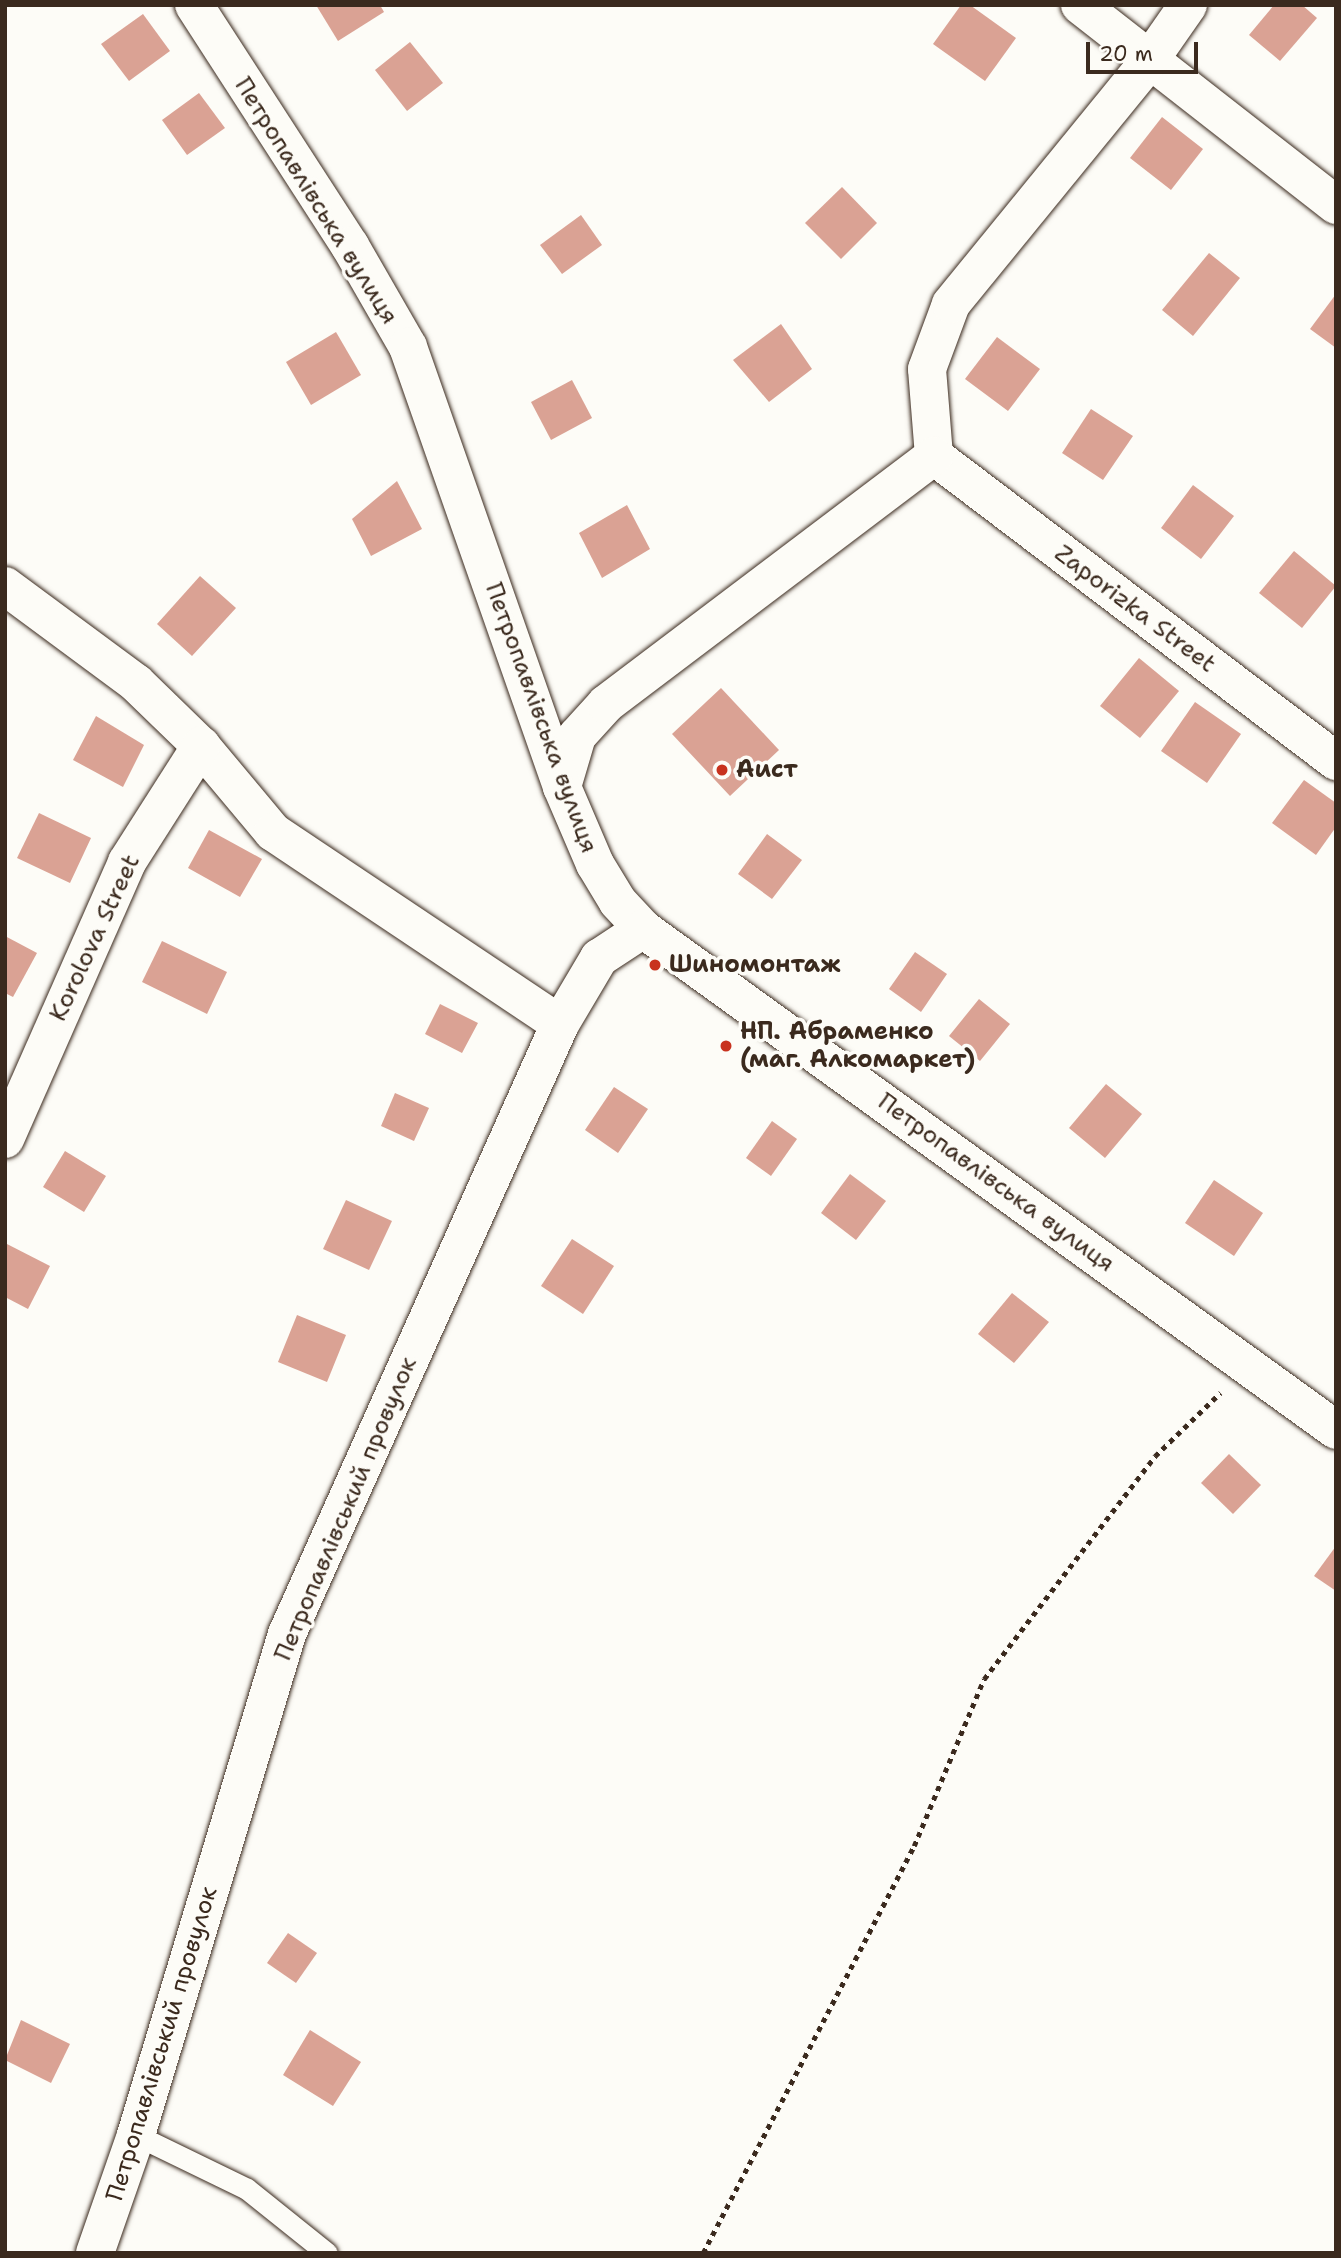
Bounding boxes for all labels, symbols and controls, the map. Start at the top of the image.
scale bar [1089,28,1201,72]
text: 20 m [1099,40,1153,68]
street label: Петропавлівська вулиця [228,72,404,330]
street label: Zaporizka Street [1049,539,1221,679]
street label: Петропавлівська вулиця [479,579,603,857]
place label: Аист [736,756,798,784]
marker: Аист [714,762,730,778]
street label: Korolova Street [44,850,146,1026]
place label: Шиномонтаж [669,951,841,979]
marker: Шиномонтаж [647,957,663,973]
place label: НП. Абраменко (маг. Алкомаркет) [740,1018,975,1074]
marker: НП. Абраменко (маг. Алкомаркет) [718,1038,734,1054]
street label: Петропавлівська вулиця [872,1087,1120,1279]
street label: Петропавлівський провулок [269,1353,423,1665]
street label: Петропавлівський провулок [100,1883,224,2205]

